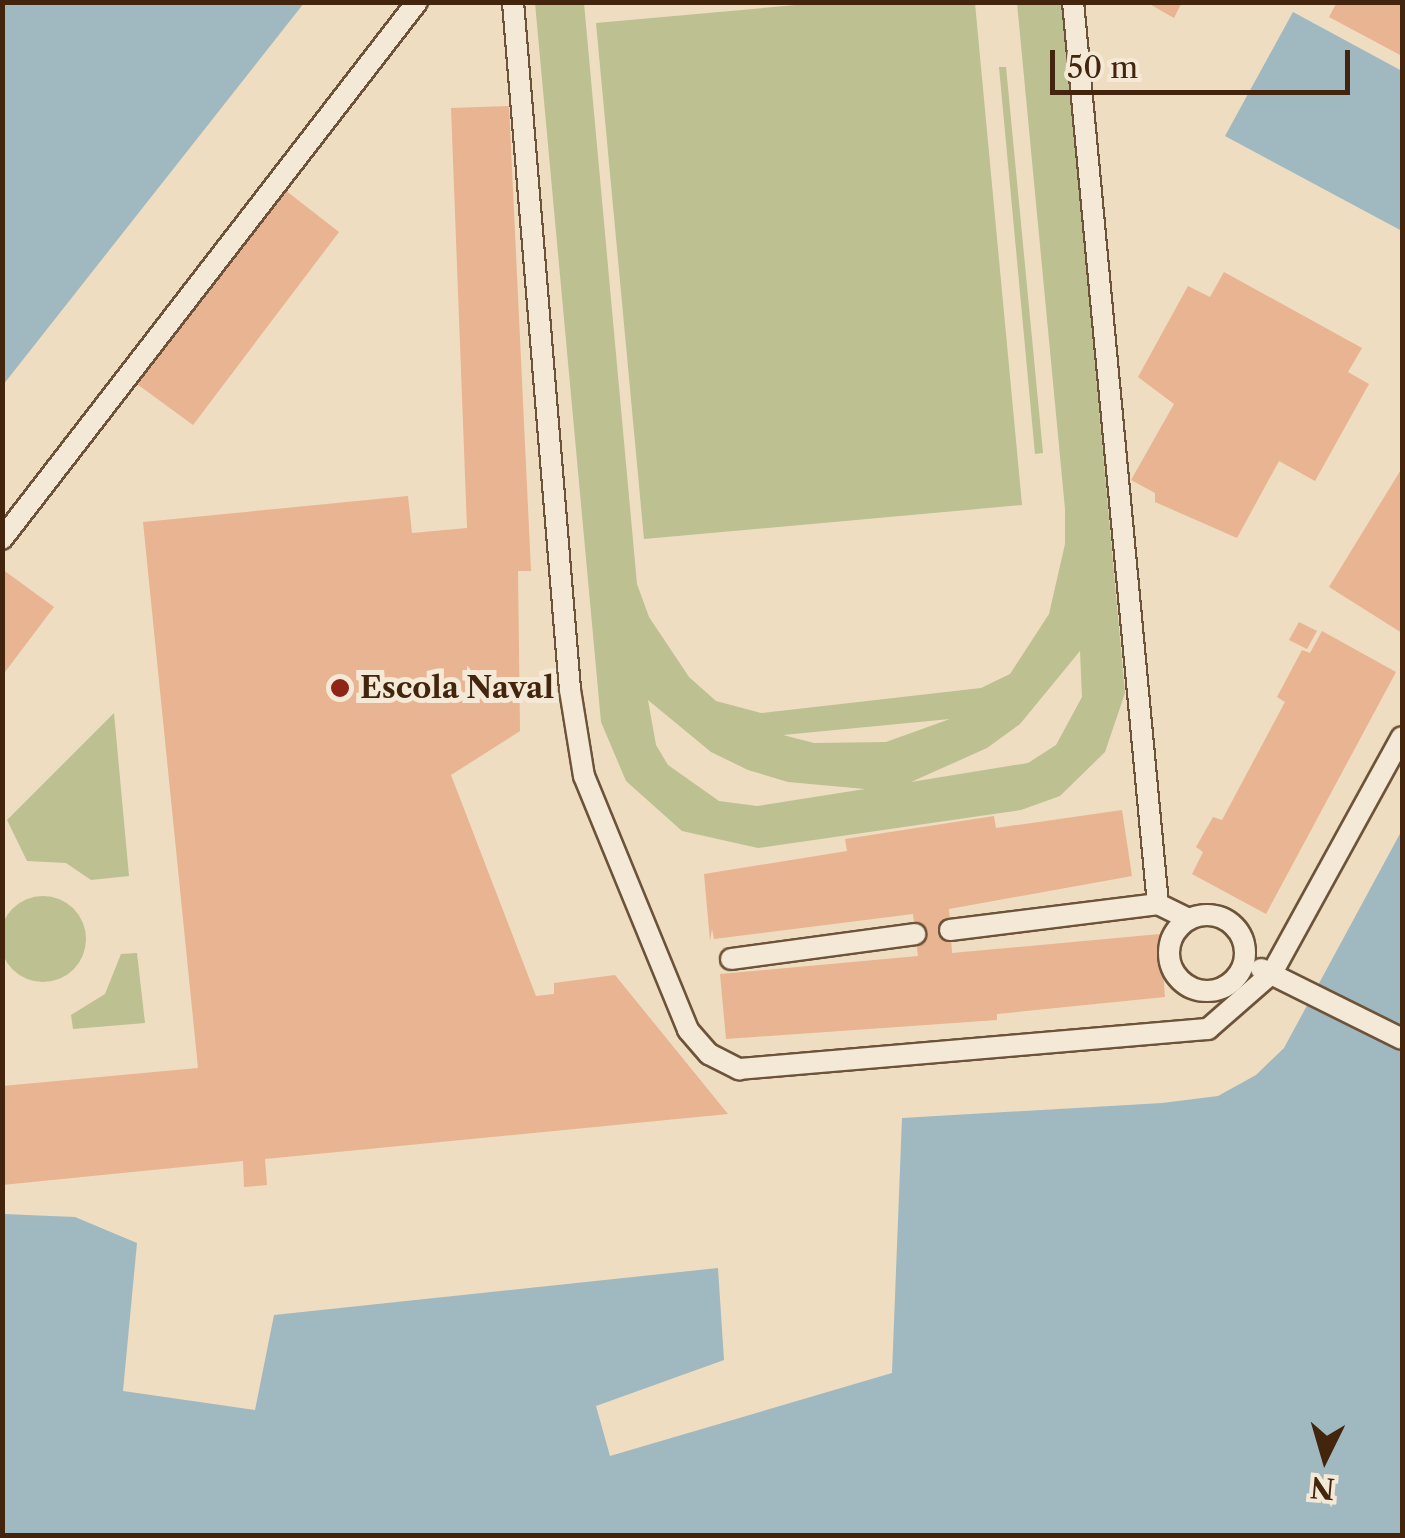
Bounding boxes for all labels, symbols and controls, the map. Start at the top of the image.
scale bar [1055,30,1355,92]
text: 50 m [1067,49,1138,86]
place label: Escola Naval [360,670,554,706]
marker: Escola Naval [329,677,351,699]
north arrow [1275,1408,1375,1508]
text: N [1309,1470,1336,1506]

